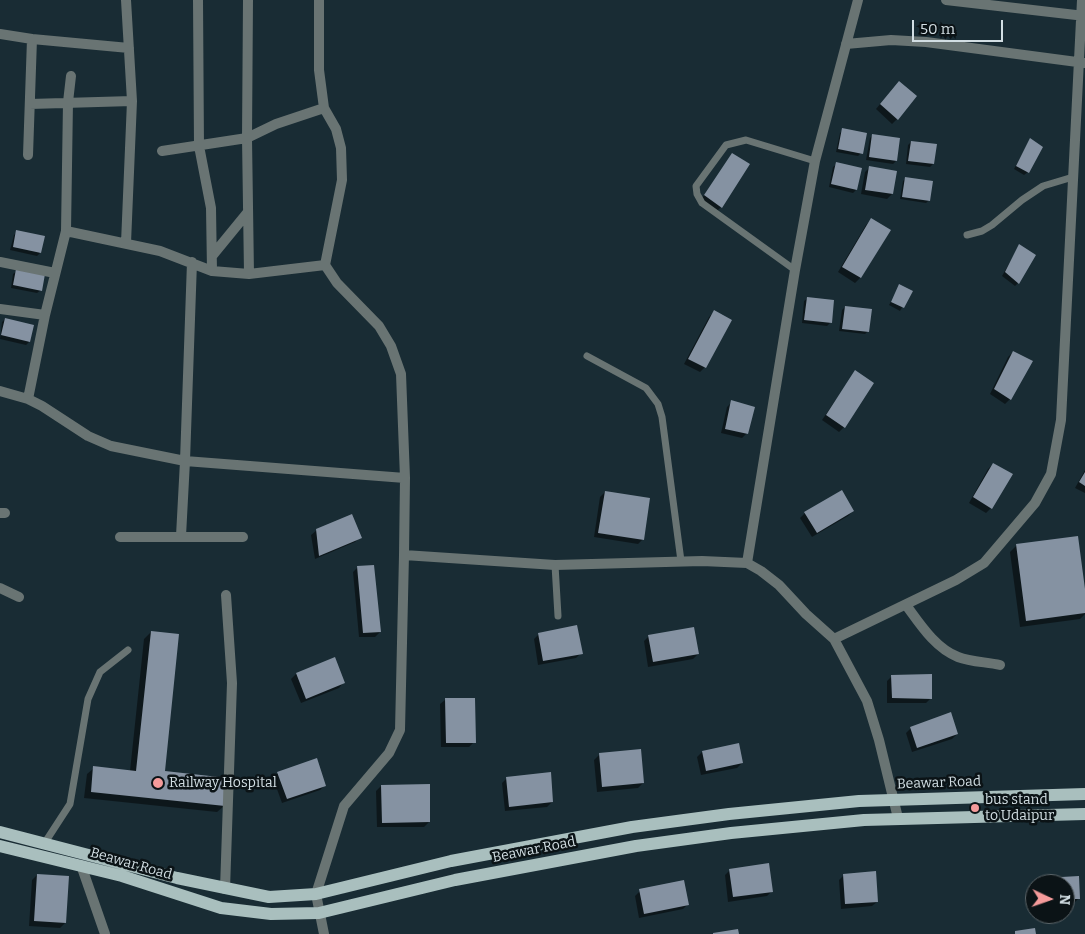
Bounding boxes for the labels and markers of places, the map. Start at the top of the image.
place label: Railway Hospital [169,775,277,791]
marker: Railway Hospital [151,776,165,790]
place label: bus stand to Udaipur [985,792,1054,824]
marker: bus stand to Udaipur [969,802,981,814]

